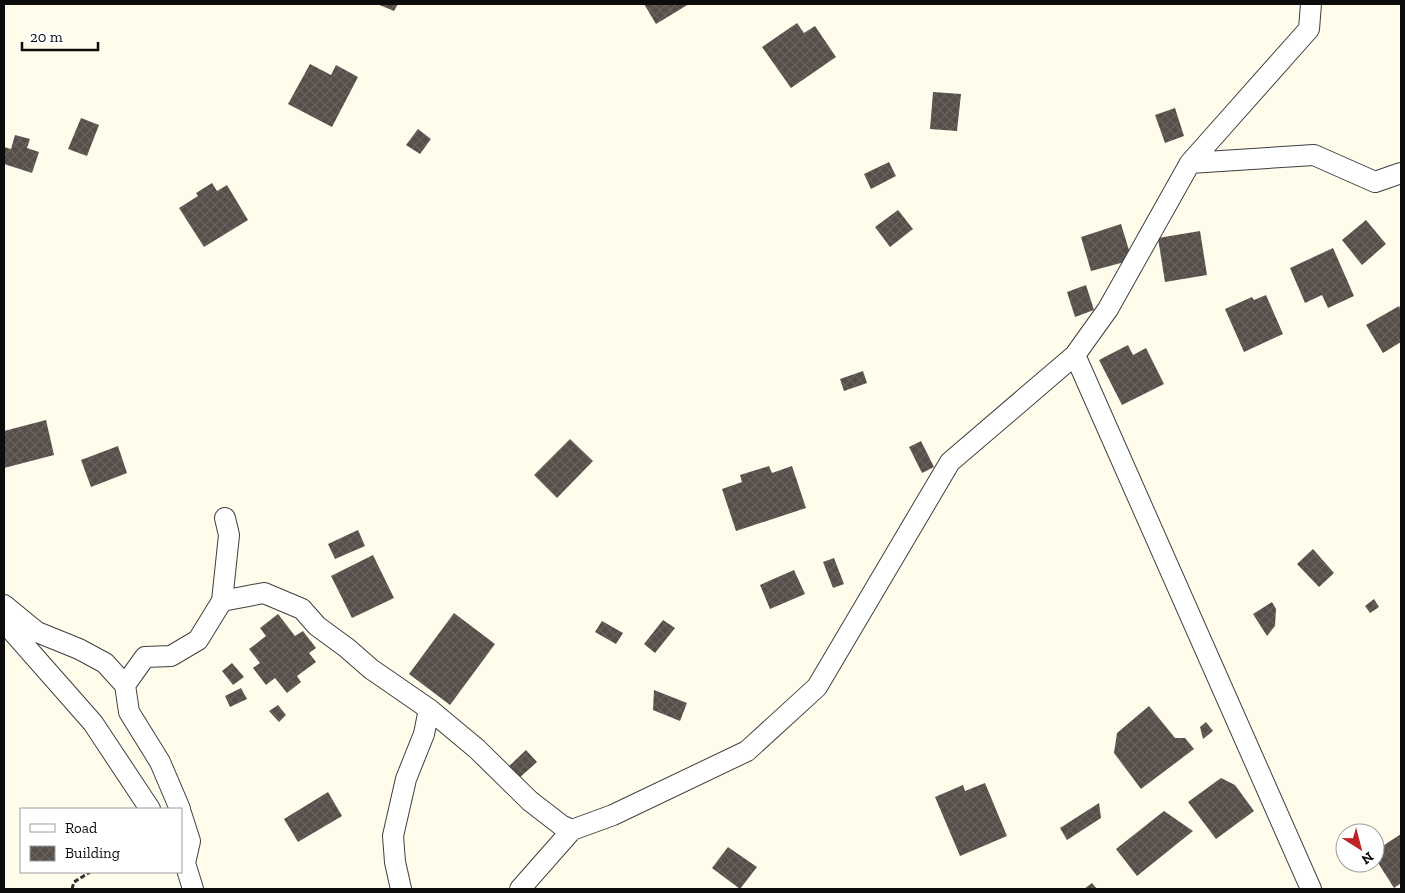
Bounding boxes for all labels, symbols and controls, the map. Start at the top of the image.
scale bar [22,20,99,52]
text: 20 m [30,28,63,46]
legend [20,808,182,873]
text: Road [65,819,98,837]
north arrow [1335,823,1385,873]
text: Building [65,844,120,862]
text: N [1358,848,1377,868]

